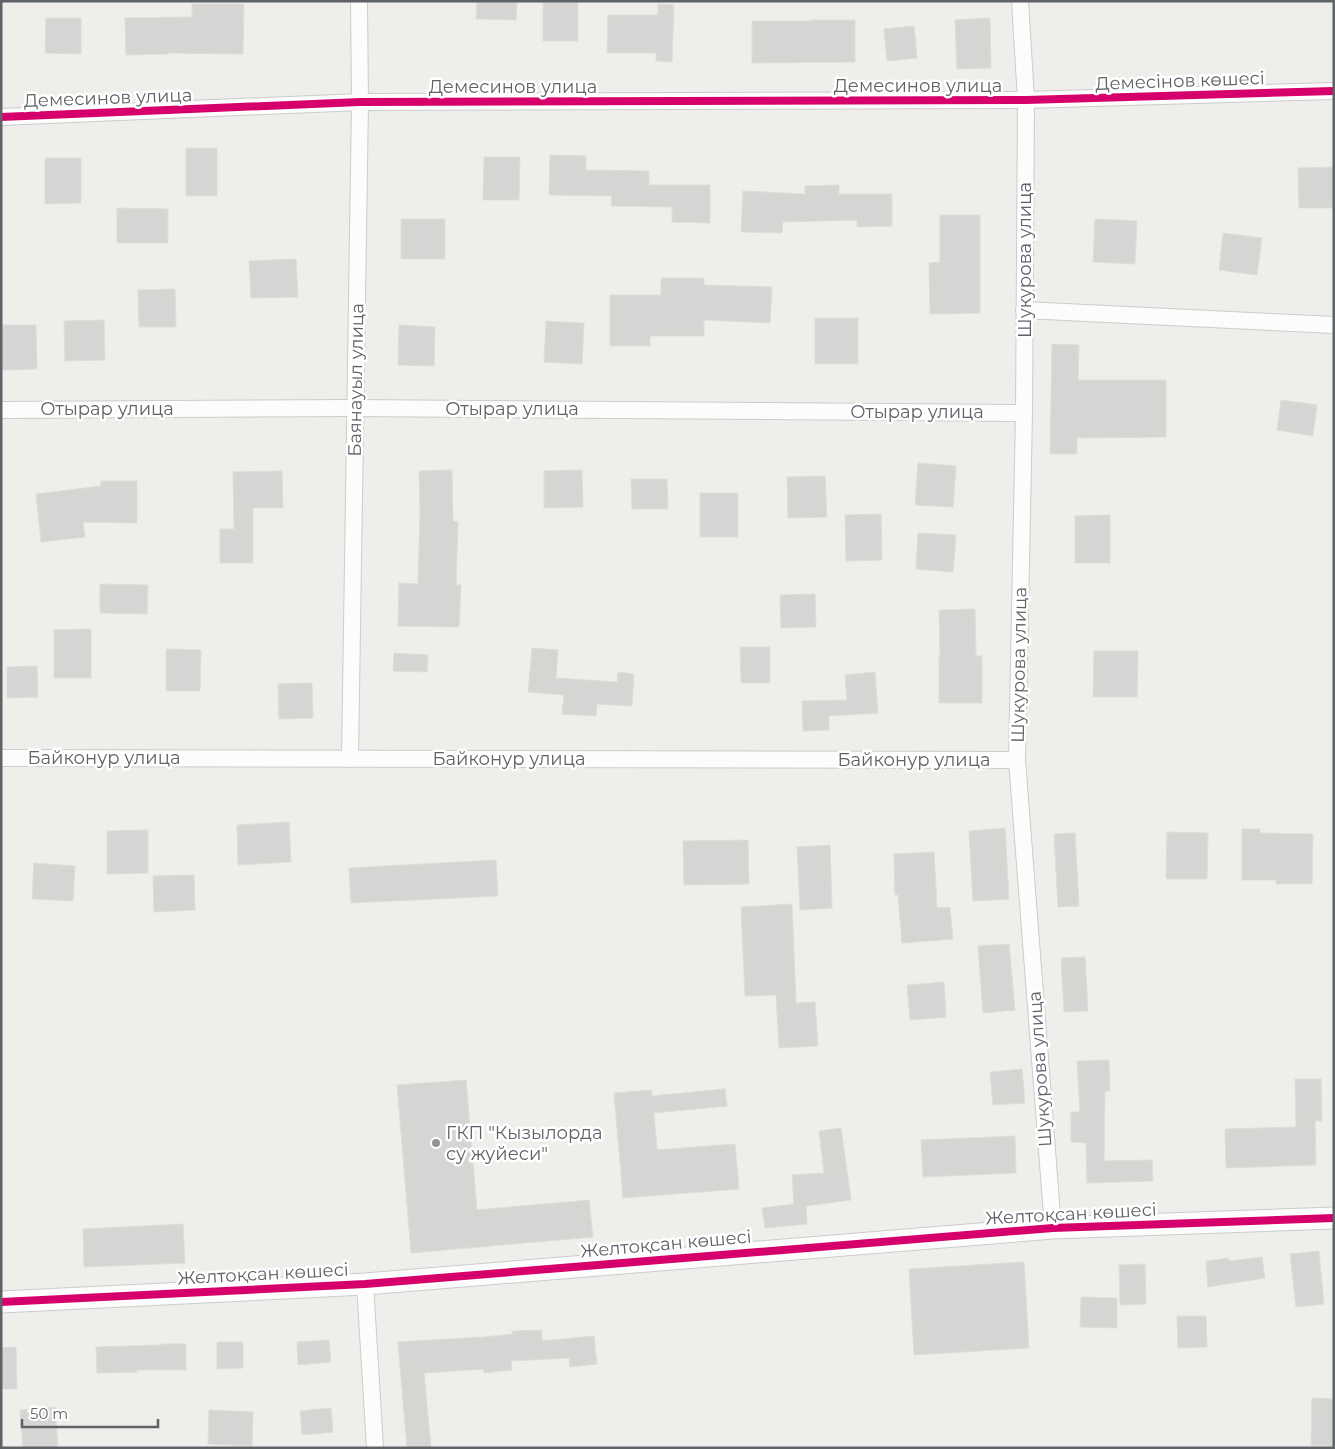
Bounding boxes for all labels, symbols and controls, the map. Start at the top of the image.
street label: Демесінов көшесі [1095,67,1265,95]
street label: Демесинов улица [834,75,1002,97]
street label: Демесинов улица [429,76,597,98]
street label: Демесинов улица [23,84,193,112]
street label: Шукурова улица [1014,182,1036,338]
street label: Баянауыл улица [344,303,368,457]
street label: Отырар улица [40,398,174,420]
street label: Отырар улица [445,398,579,420]
street label: Отырар улица [850,401,984,423]
street label: Шукурова улица [1007,587,1031,743]
street label: Байконур улица [28,747,181,769]
street label: Байконур улица [433,748,586,770]
street label: Байконур улица [838,749,991,771]
street label: Шукурова улица [1024,990,1056,1148]
place label: ГКП "Кызылорда су жуйеси" [446,1122,603,1165]
marker: ГКП "Кызылорда су жуйеси" [430,1137,442,1149]
street label: Желтоқсан көшесі [985,1199,1157,1229]
street label: Желтоқсан көшесі [580,1226,752,1262]
street label: Желтоқсан көшесі [177,1259,349,1289]
scale bar [22,1396,159,1428]
text: 50 m [30,1404,68,1423]

